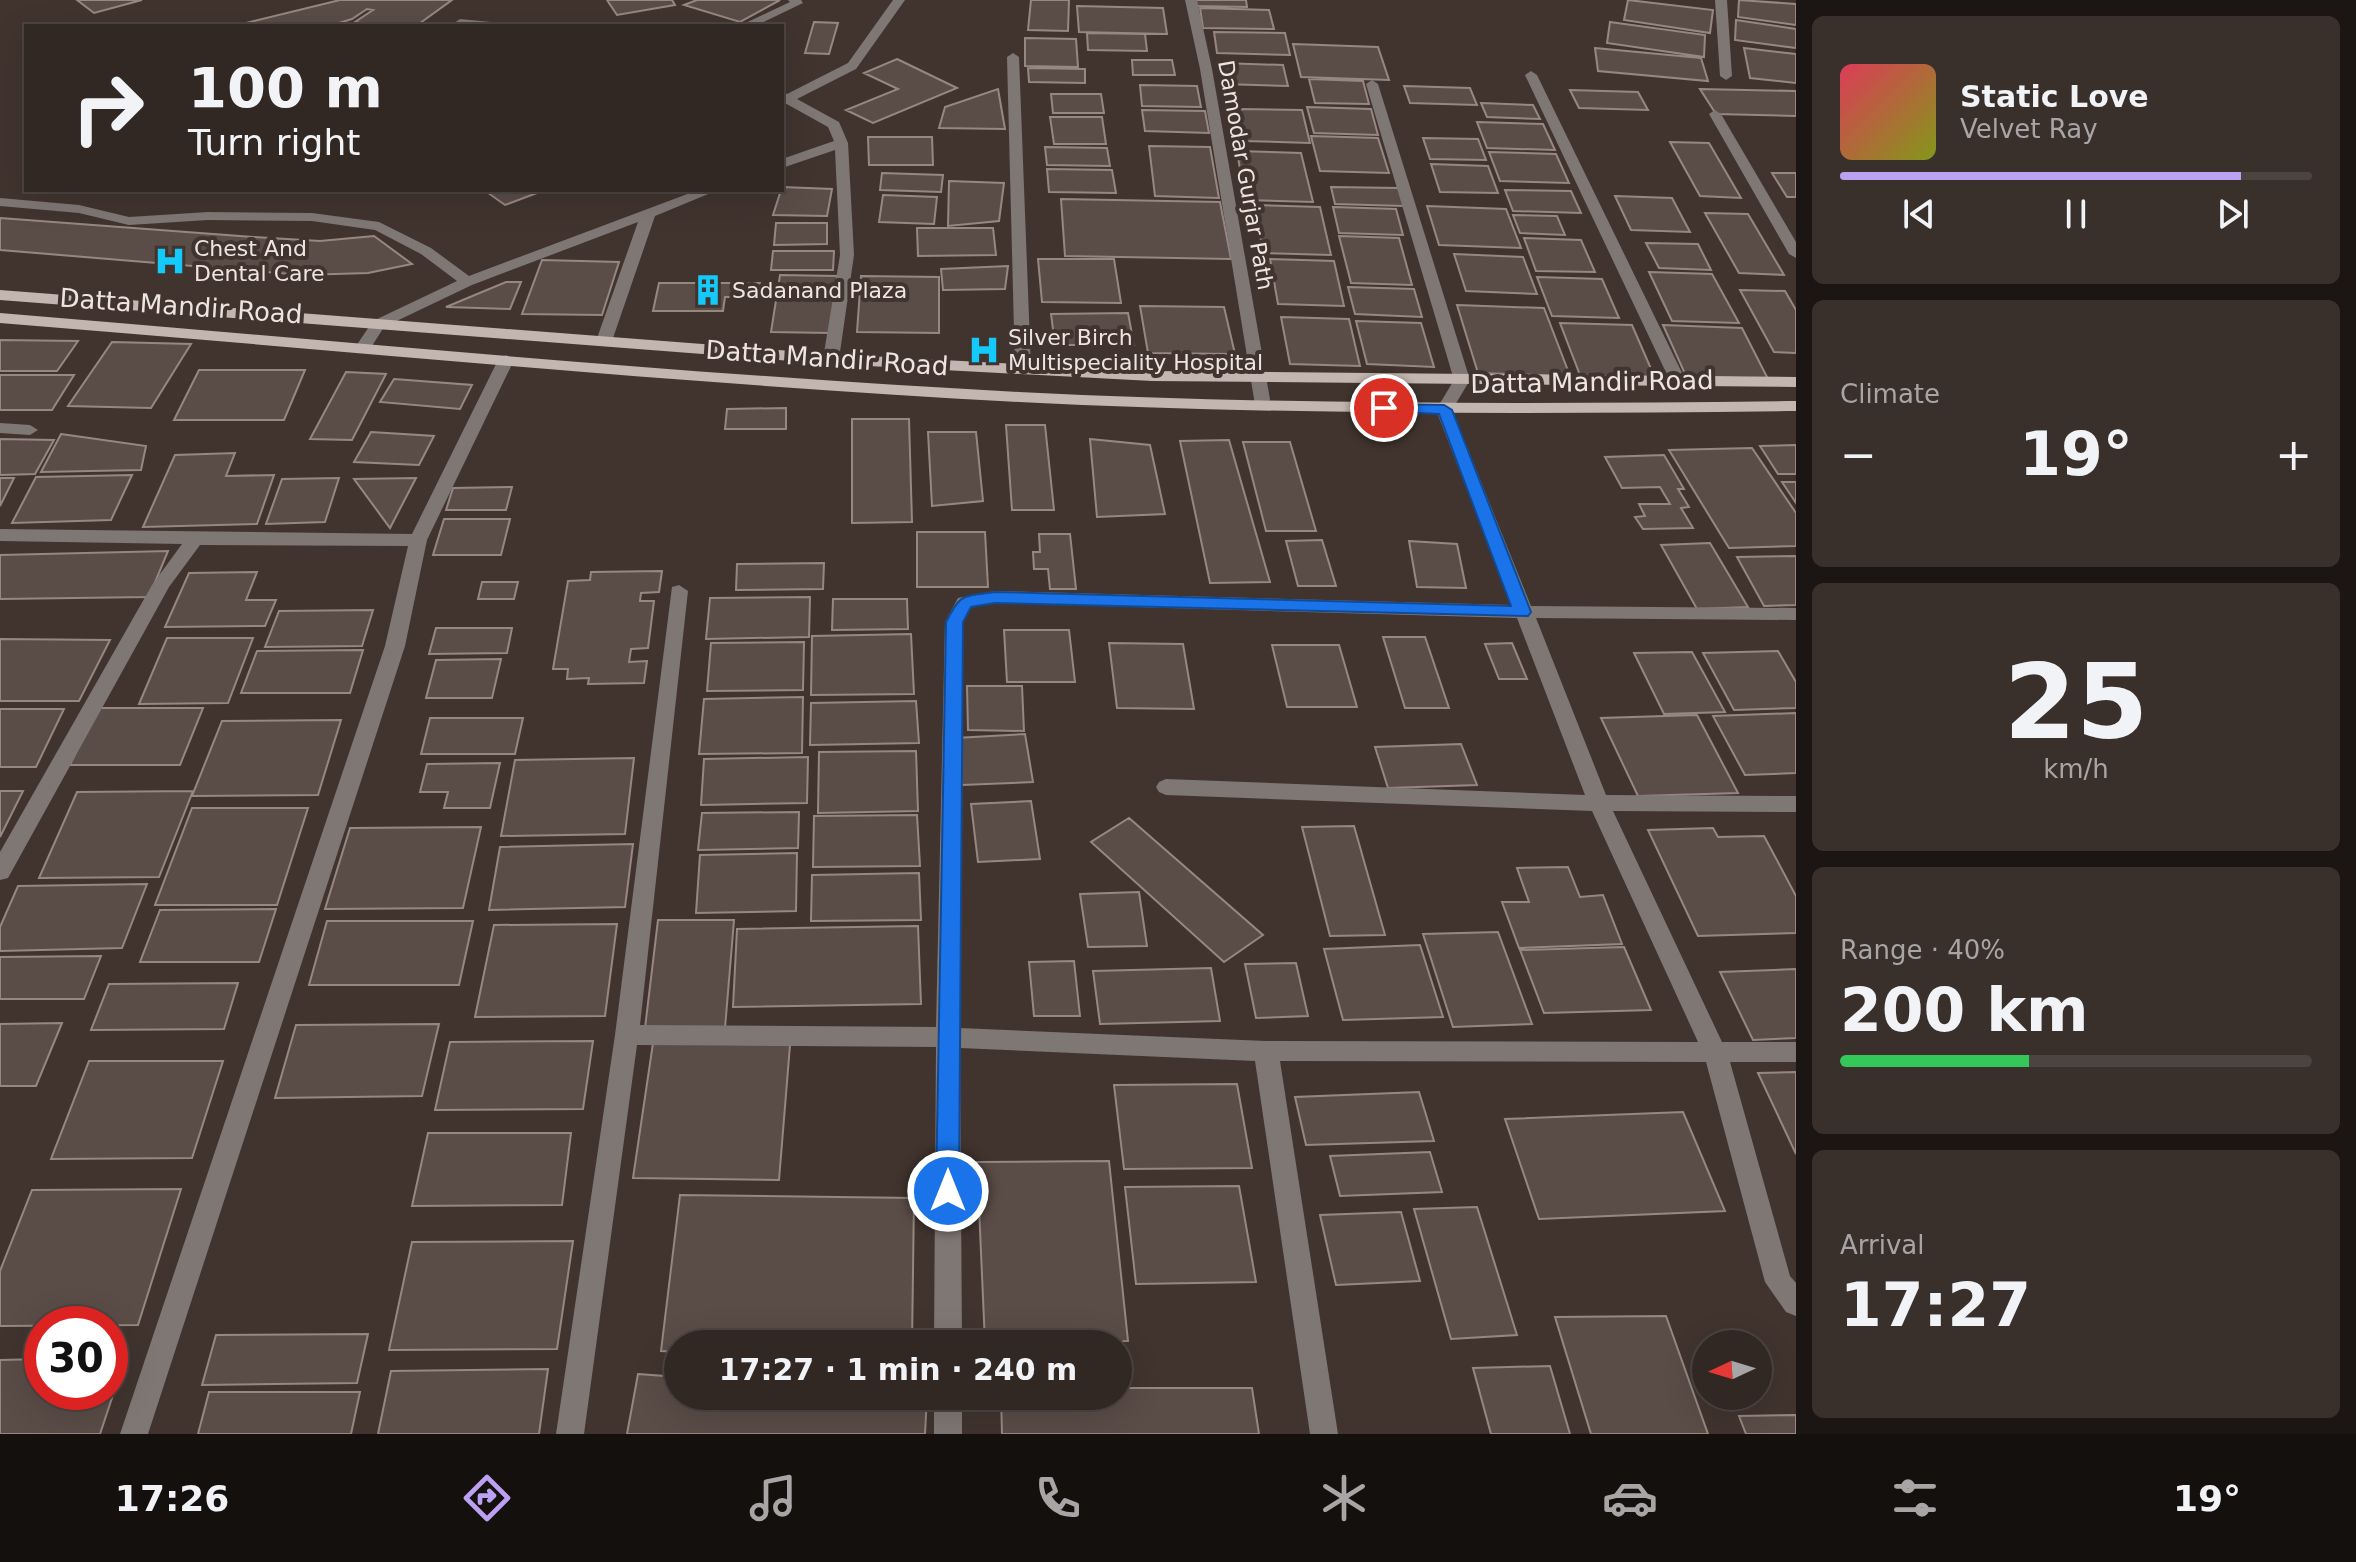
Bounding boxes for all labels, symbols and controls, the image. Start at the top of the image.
text: 100 m [188,55,383,120]
icon: right [56,56,160,160]
street label: Damodar Gurjar Path [1213,58,1278,292]
text: Static Love [1960,79,2149,114]
text: Velvet Ray [1960,114,2098,144]
text: Turn right [188,122,360,163]
icon: previous [1897,192,1941,236]
icon: pause [2054,192,2098,236]
icon: next [2211,192,2255,236]
place label: Chest And Dental Care [194,236,325,286]
hospital icon: Chest And Dental Care [153,244,187,278]
building icon: Sadanand Plaza [691,273,725,307]
place label: Sadanand Plaza [732,278,907,303]
street label: Datta Mandir Road [59,283,303,329]
place label: Silver Birch Multispeciality Hospital [1008,325,1263,375]
hospital icon: Silver Birch Multispeciality Hospital [967,333,1001,367]
street label: Datta Mandir Road [705,335,949,381]
street label: Datta Mandir Road [1470,365,1714,399]
pin [1350,374,1418,442]
text: Climate [1840,379,1940,409]
icon: arrive [1362,386,1406,430]
text: 19° [2019,419,2133,489]
text: − [1840,429,1877,480]
text: + [2275,429,2312,480]
text: 25 [2004,641,2148,763]
text: km/h [2043,754,2109,784]
text: Range · 40% [1840,935,2005,965]
text: 200 km [1840,975,2089,1045]
position arrow [906,1149,990,1233]
text: Arrival [1840,1230,1924,1260]
text: 17:27 [1840,1270,2031,1340]
speed limit sign: 30 [24,1306,128,1410]
north arrow [1692,1330,1772,1410]
map controls [1692,1330,1772,1410]
text: 17:27 · 1 min · 240 m [719,1352,1077,1387]
icon: directions [459,1470,515,1526]
icon: music [745,1470,801,1526]
icon: phone [1030,1470,1086,1526]
icon: climate [1316,1470,1372,1526]
icon: car [1602,1470,1658,1526]
icon: filters [1887,1470,1943,1526]
text: 17:26 [115,1478,229,1519]
text: 19° [2173,1478,2241,1519]

